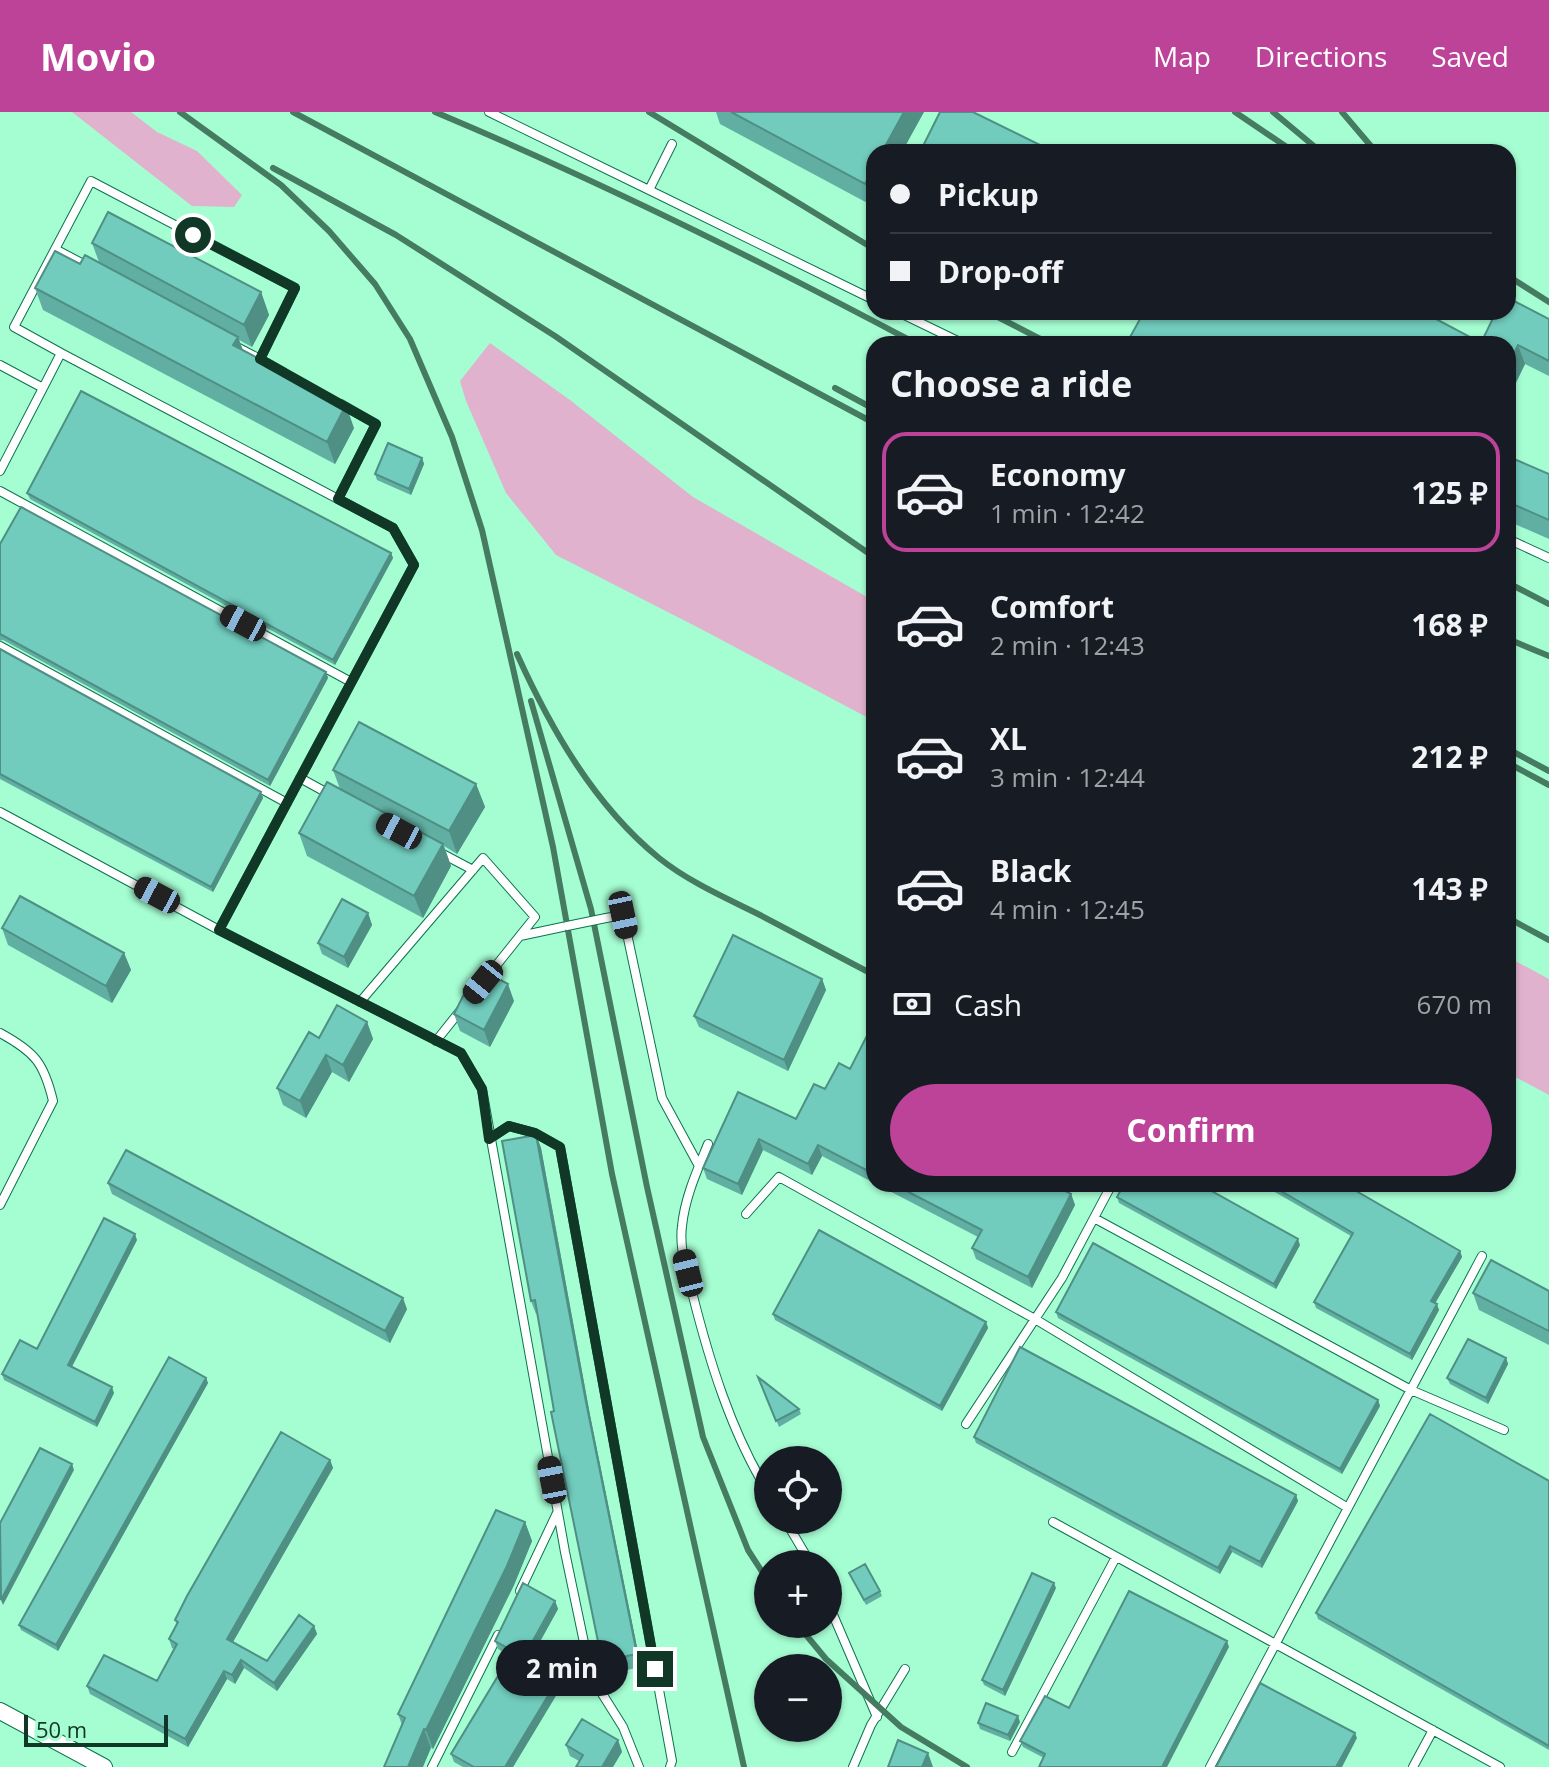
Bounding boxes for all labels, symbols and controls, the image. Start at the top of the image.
text: Movio [40,30,156,82]
text: Map [1153,37,1211,75]
text: Directions [1255,37,1387,75]
text: Saved [1431,37,1509,75]
text: Pickup [938,174,1039,215]
route start [175,217,211,253]
text: Drop-off [938,251,1063,292]
text: Choose a ride [890,359,1132,408]
text: Economy [990,454,1126,495]
icon: car [894,456,966,528]
text: 125 ₽ [1411,472,1488,513]
text: 1 min · 12:42 [990,495,1145,531]
text: Comfort [990,586,1114,627]
icon: car [894,588,966,660]
car [216,601,270,645]
text: 168 ₽ [1411,604,1488,645]
text: 2 min · 12:43 [990,627,1145,663]
text: XL [990,718,1027,759]
icon: car [894,720,966,792]
text: 212 ₽ [1411,736,1488,777]
text: 3 min · 12:44 [990,759,1145,795]
car [372,809,426,853]
text: Black [990,850,1071,891]
icon: car [894,852,966,924]
text: 143 ₽ [1411,868,1488,909]
car [130,873,184,917]
car [606,889,640,941]
text: 4 min · 12:45 [990,891,1145,927]
car [459,956,507,1008]
icon: cash [890,982,934,1026]
text: Cash [954,984,1022,1025]
text: 670 m [1417,986,1492,1022]
button: Confirm [890,1084,1492,1176]
car [671,1247,705,1299]
map controls [754,1446,842,1742]
button: locate [754,1446,842,1534]
car [536,1454,568,1506]
button: + [754,1550,842,1638]
callout: 2 min [495,1641,627,1697]
text: 2 min [526,1650,598,1686]
route end [637,1651,673,1687]
button: − [754,1654,842,1742]
scale bar [24,1711,168,1747]
text: 50 m [36,1714,87,1744]

